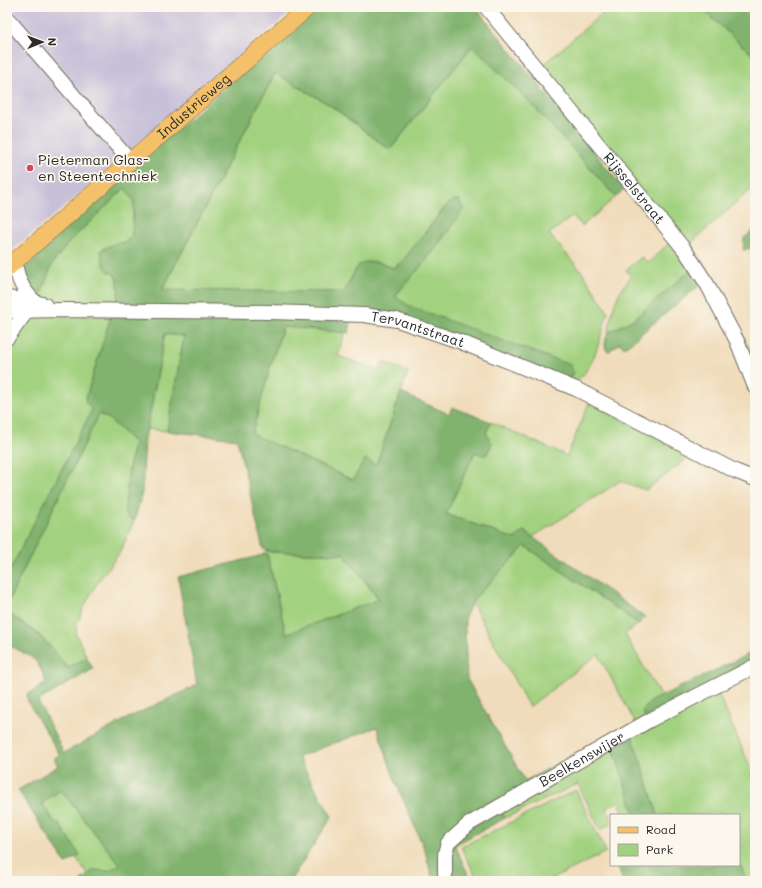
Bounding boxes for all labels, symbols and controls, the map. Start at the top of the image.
north arrow [22,22,62,62]
text: N [45,38,60,46]
street label: Industrieweg [153,69,234,143]
street label: Rijsselstraat [600,148,670,228]
place label: Pieterman Glas- en Steentechniek [38,150,157,185]
marker: Pieterman Glas- en Steentechniek [25,163,35,173]
street label: Tervantstraat [370,306,468,352]
street label: Beelkenswijer [535,727,628,791]
legend [610,814,740,866]
text: Road [646,821,676,837]
text: Park [646,841,673,857]

